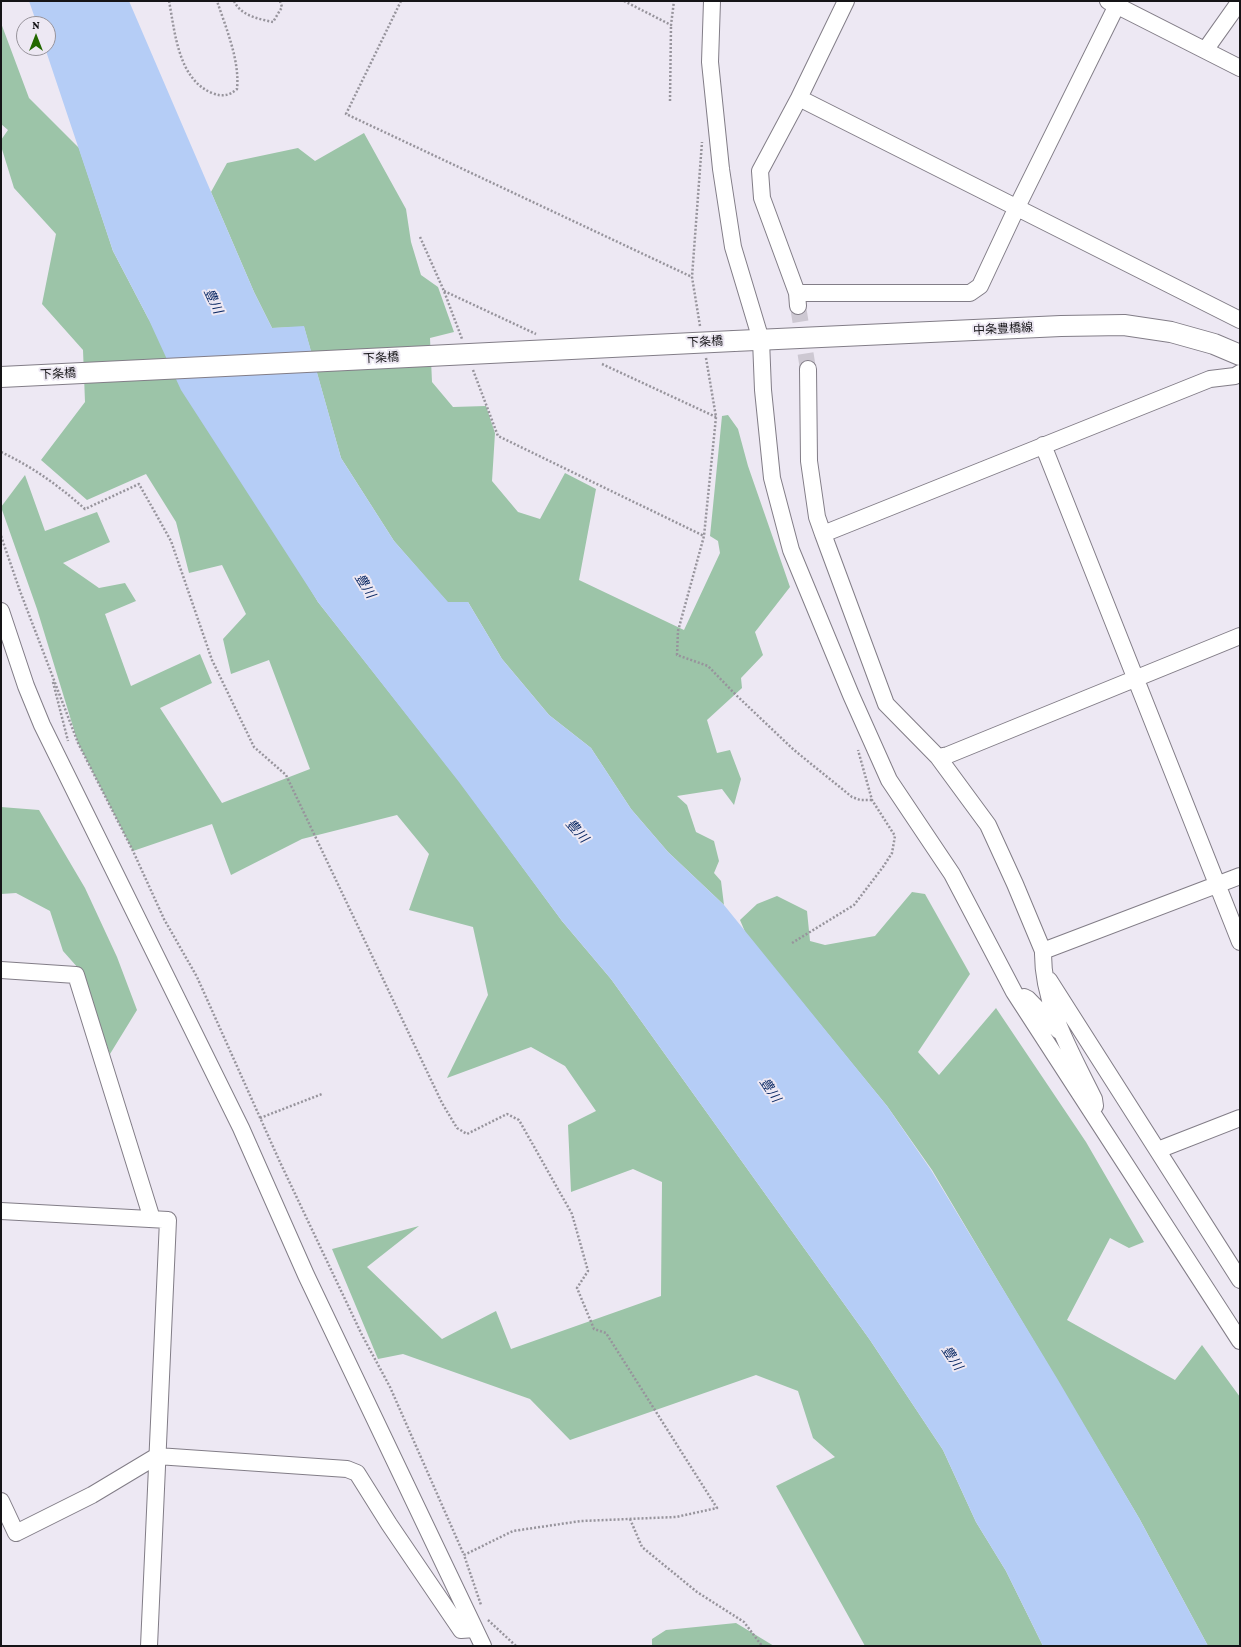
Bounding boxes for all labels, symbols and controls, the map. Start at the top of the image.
north arrow [16,16,56,56]
text: N [32,19,40,31]
water label: 豊川 [200,286,226,316]
street label: 中条豊橋線 [973,320,1033,338]
street label: 下条橋 [687,334,723,350]
street label: 下条橋 [363,350,399,366]
street label: 下条橋 [40,366,76,382]
water label: 豊川 [351,571,379,601]
water label: 豊川 [563,816,591,846]
water label: 豊川 [756,1075,784,1105]
water label: 豊川 [938,1343,966,1373]

